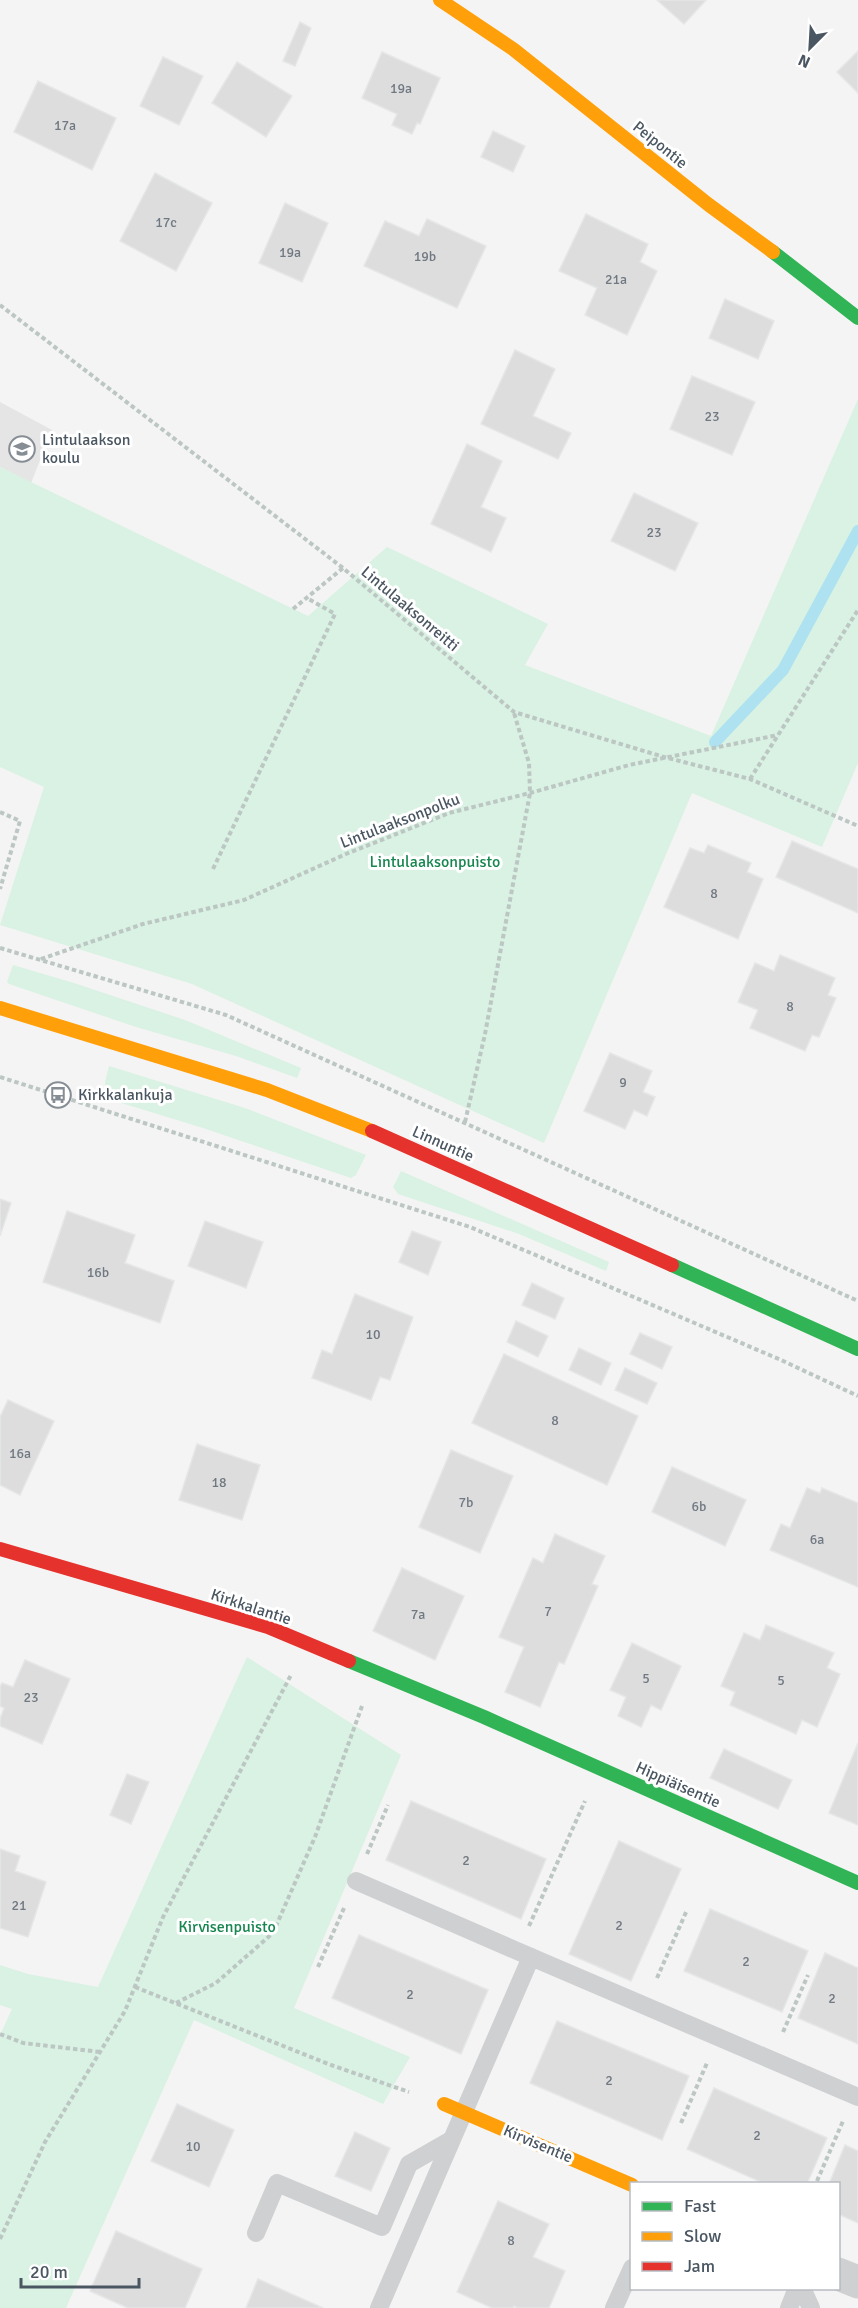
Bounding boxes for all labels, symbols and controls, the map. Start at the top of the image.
north arrow [780,18,840,78]
text: N [795,49,813,72]
house number: 19a [390,80,412,97]
house number: 17a [54,117,76,134]
street label: Peipontie [629,117,691,173]
house number: 17c [155,214,177,231]
house number: 19a [279,244,301,261]
house number: 19b [414,248,436,265]
house number: 21a [605,271,627,288]
house number: 23 [704,408,720,425]
place label: Lintulaakson koulu [42,430,131,468]
school or university icon: Lintulaakson koulu [7,434,37,464]
house number: 23 [646,524,662,541]
street label: Lintulaaksonreitti [357,562,463,656]
street label: Lintulaaksonpolku [337,789,463,853]
park label: Lintulaaksonpuisto [370,852,500,872]
house number: 8 [710,885,718,902]
house number: 8 [786,998,794,1015]
house number: 9 [619,1074,627,1091]
bus stop icon: Kirkkalankuja [43,1080,73,1110]
place label: Kirkkalankuja [78,1085,173,1105]
street label: Linnuntie [409,1122,477,1166]
house number: 16b [87,1264,109,1281]
house number: 10 [365,1326,381,1343]
house number: 8 [551,1412,559,1429]
house number: 16a [9,1445,31,1462]
house number: 18 [211,1474,227,1491]
house number: 7b [459,1494,473,1511]
house number: 6b [692,1498,706,1515]
house number: 6a [810,1531,824,1548]
street label: Kirkkalantie [208,1585,294,1629]
house number: 7 [544,1603,552,1620]
house number: 7a [411,1606,425,1623]
house number: 5 [642,1670,650,1687]
house number: 5 [777,1672,785,1689]
house number: 23 [23,1689,39,1706]
street label: Hippiäisentie [632,1757,724,1813]
house number: 2 [462,1852,470,1869]
house number: 21 [11,1897,27,1914]
park label: Kirvisenpuisto [178,1917,276,1937]
house number: 2 [615,1917,623,1934]
house number: 2 [742,1953,750,1970]
house number: 2 [406,1986,414,2003]
house number: 2 [828,1990,836,2007]
house number: 2 [605,2072,613,2089]
street label: Kirvisentie [500,2120,576,2168]
house number: 2 [753,2127,761,2144]
house number: 10 [185,2138,201,2155]
legend [630,2182,840,2290]
text: Fast [684,2195,716,2217]
text: Slow [684,2225,721,2247]
house number: 8 [507,2232,515,2249]
scale bar [21,2251,140,2289]
text: Jam [684,2255,715,2277]
text: 20 m [30,2261,68,2283]

